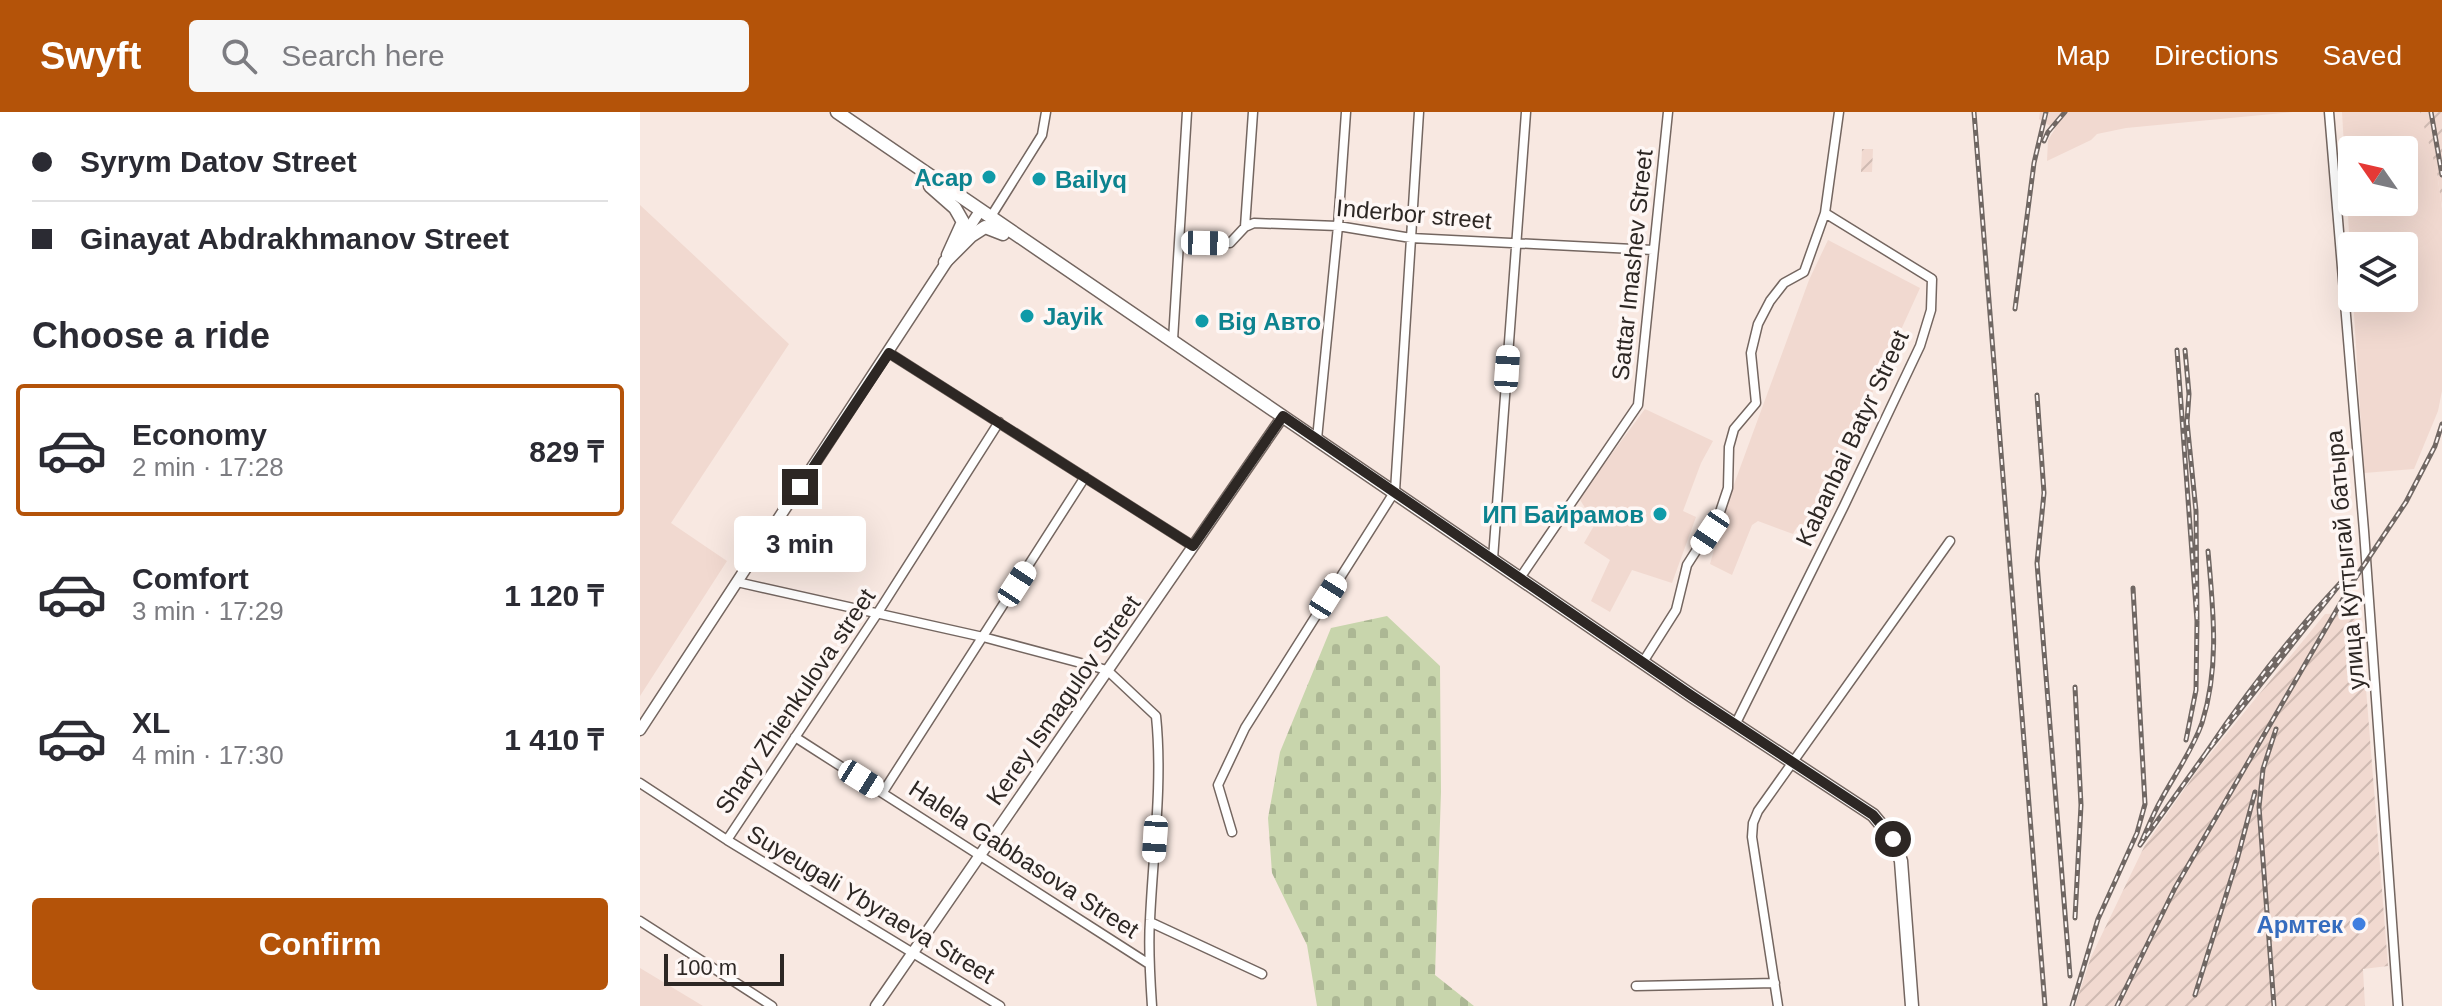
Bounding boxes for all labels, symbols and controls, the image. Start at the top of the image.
search box [189,20,749,92]
icon: search [217,34,261,78]
text: Swyft [40,35,141,77]
text: Search here [281,39,445,72]
text: Map [2056,40,2110,71]
text: Directions [2154,40,2279,71]
text: Saved [2323,40,2402,71]
north arrow [2338,136,2418,216]
map controls [2338,136,2418,312]
text: Syrym Datov Street [80,145,357,178]
street label: Sattar Imashev Street [1606,148,1658,382]
place label: Асар [914,164,973,191]
place label: Bailyq [1055,166,1127,193]
marker: Асар [980,168,998,186]
marker: Bailyq [1030,170,1048,188]
street label: Inderbor street [1335,194,1493,234]
text: Ginayat Abdrakhmanov Street [80,222,509,255]
car [1181,231,1229,255]
button: layers [2338,232,2418,312]
place label: Jayik [1043,303,1104,330]
marker: Jayik [1018,307,1036,325]
place label: Big Авто [1218,308,1321,335]
marker: Big Авто [1193,312,1211,330]
text: Choose a ride [32,315,270,356]
street label: Kabanbai Batyr Street [1790,326,1914,550]
car [1493,344,1521,394]
icon: car [36,414,108,486]
text: Economy [132,418,267,451]
street label: улица Куттыгай батыра [2320,428,2370,691]
text: 829 ₸ [529,435,604,468]
text: 2 min · 17:28 [132,452,284,482]
route end [782,469,818,505]
place label: ИП Байрамов [1483,501,1644,528]
marker: ИП Байрамов [1651,505,1669,523]
car [1687,505,1733,559]
callout: 3 min [734,515,866,571]
text: 3 min [766,529,834,559]
car [994,557,1040,611]
icon: car [36,558,108,630]
text: Comfort [132,562,249,595]
car [1305,569,1351,623]
text: 1 120 ₸ [504,579,604,612]
street label: Shary Zhienkulova street [710,583,881,819]
street label: Kerey Ismagulov Street [980,590,1146,810]
text: 3 min · 17:29 [132,596,284,626]
icon: car [36,702,108,774]
text: XL [132,706,170,739]
text: 1 410 ₸ [504,723,604,756]
text: 4 min · 17:30 [132,740,284,770]
car [834,756,888,802]
street label: Halela Gabbasova Street [904,775,1144,944]
car [1141,814,1169,864]
street label: Suyeugali Ybyraeva Street [742,819,1000,989]
route start [1875,821,1911,857]
button: Confirm [32,898,608,990]
place label: Армтек [2256,911,2344,938]
marker: Армтек [2350,915,2368,933]
scale bar [664,950,784,986]
text: 100 m [676,955,737,980]

